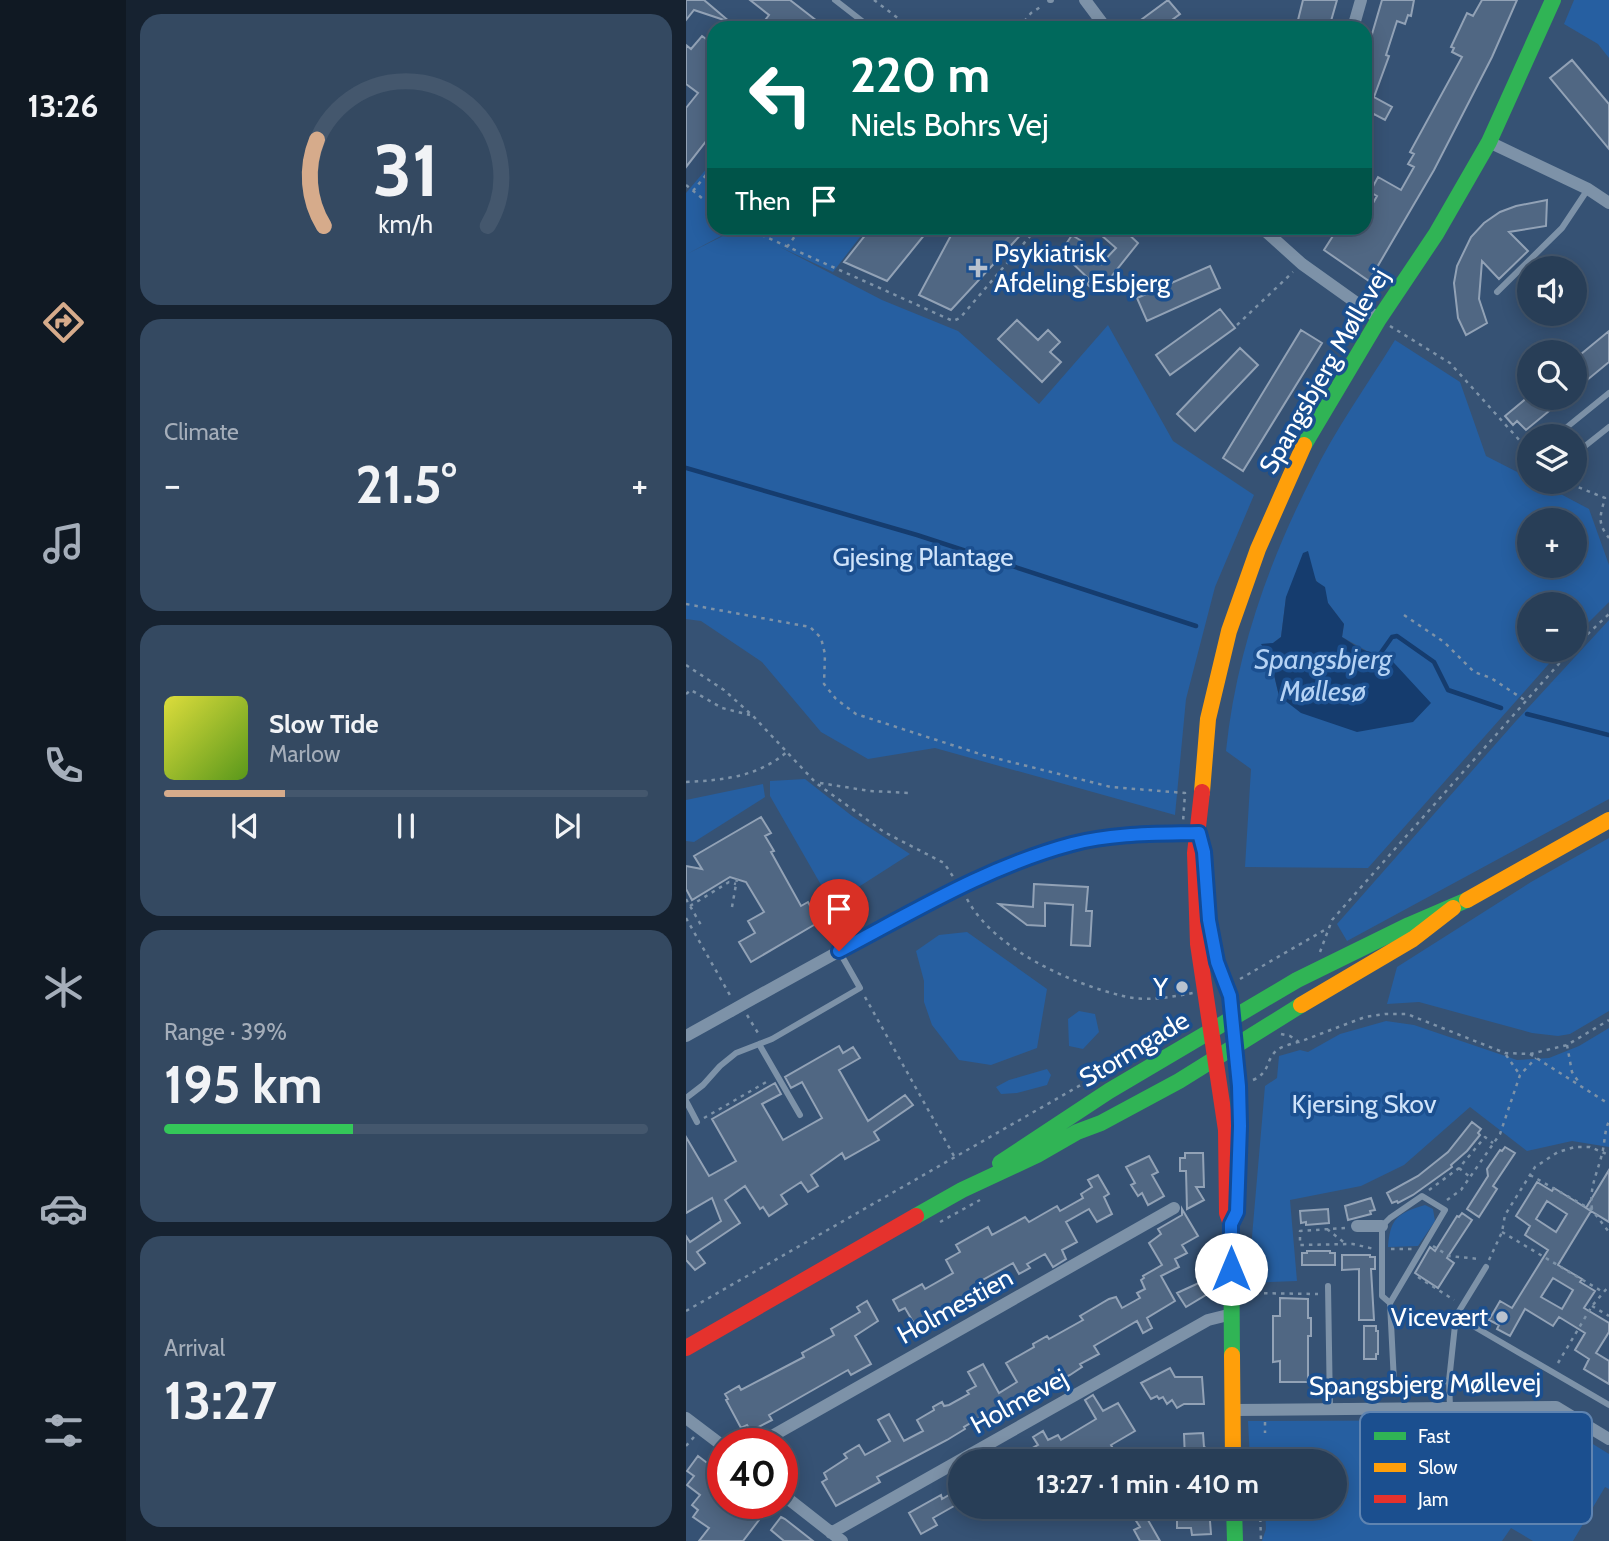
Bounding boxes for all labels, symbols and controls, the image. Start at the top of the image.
text: 220 m [850,45,990,104]
icon: left [735,49,826,140]
text: 13:26 [27,86,99,125]
text: Niels Bohrs Vej [850,105,1049,144]
text: 31 [373,126,439,214]
icon: arrive [805,182,843,220]
text: Then [735,185,791,217]
text: km/h [379,209,433,239]
place label: Psykiatrisk Afdeling Esbjerg [994,237,1171,299]
map controls [1517,256,1587,662]
button: sound [1517,256,1587,326]
marker: Psykiatrisk Afdeling Esbjerg [968,258,988,278]
street label: Spangsbjerg Møllevej [1252,262,1396,480]
icon: directions [39,298,88,347]
button: search [1517,340,1587,410]
text: Climate [164,418,239,446]
button: layers [1517,424,1587,494]
text: 21.5° [355,453,457,516]
text: − [164,461,181,508]
text: + [631,461,648,508]
button: + [1517,508,1587,578]
icon: music [39,519,88,568]
park label: Gjesing Plantage [833,541,1013,573]
button: − [1517,592,1587,662]
water label: Spangsbjerg Møllesø [1254,642,1393,708]
text: Slow Tide [269,708,379,740]
text: Marlow [269,740,340,768]
icon: phone [39,741,88,790]
icon: previous [226,807,264,845]
icon: pause [387,807,425,845]
icon: next [548,807,586,845]
pin [809,879,869,951]
icon: arrive [820,890,858,928]
icon: climate [39,963,88,1012]
place label: Y [1152,971,1168,1003]
marker: Y [1174,979,1190,995]
street label: Stormgade [1073,1004,1195,1094]
text: Range · 39% [164,1018,287,1046]
text: 195 km [164,1053,322,1116]
park label: Kjersing Skov [1292,1088,1437,1120]
icon: car [39,1184,88,1233]
position arrow [1194,1232,1268,1306]
street label: Holmestien [892,1261,1018,1351]
place label: Vicevært [1391,1301,1488,1333]
marker: Vicevært [1494,1309,1510,1325]
text: Arrival [164,1334,225,1362]
street label: Holmevej [965,1361,1073,1441]
street label: Spangsbjerg Møllevej [1309,1366,1541,1402]
text: 13:27 [164,1369,277,1432]
icon: filters [39,1406,88,1455]
legend [1360,1412,1592,1524]
text: Fast [1418,1425,1451,1448]
speed limit sign: 40 [707,1428,798,1519]
text: Slow [1418,1456,1458,1479]
text: 13:27 · 1 min · 410 m [1036,1468,1259,1500]
text: Jam [1417,1488,1448,1511]

